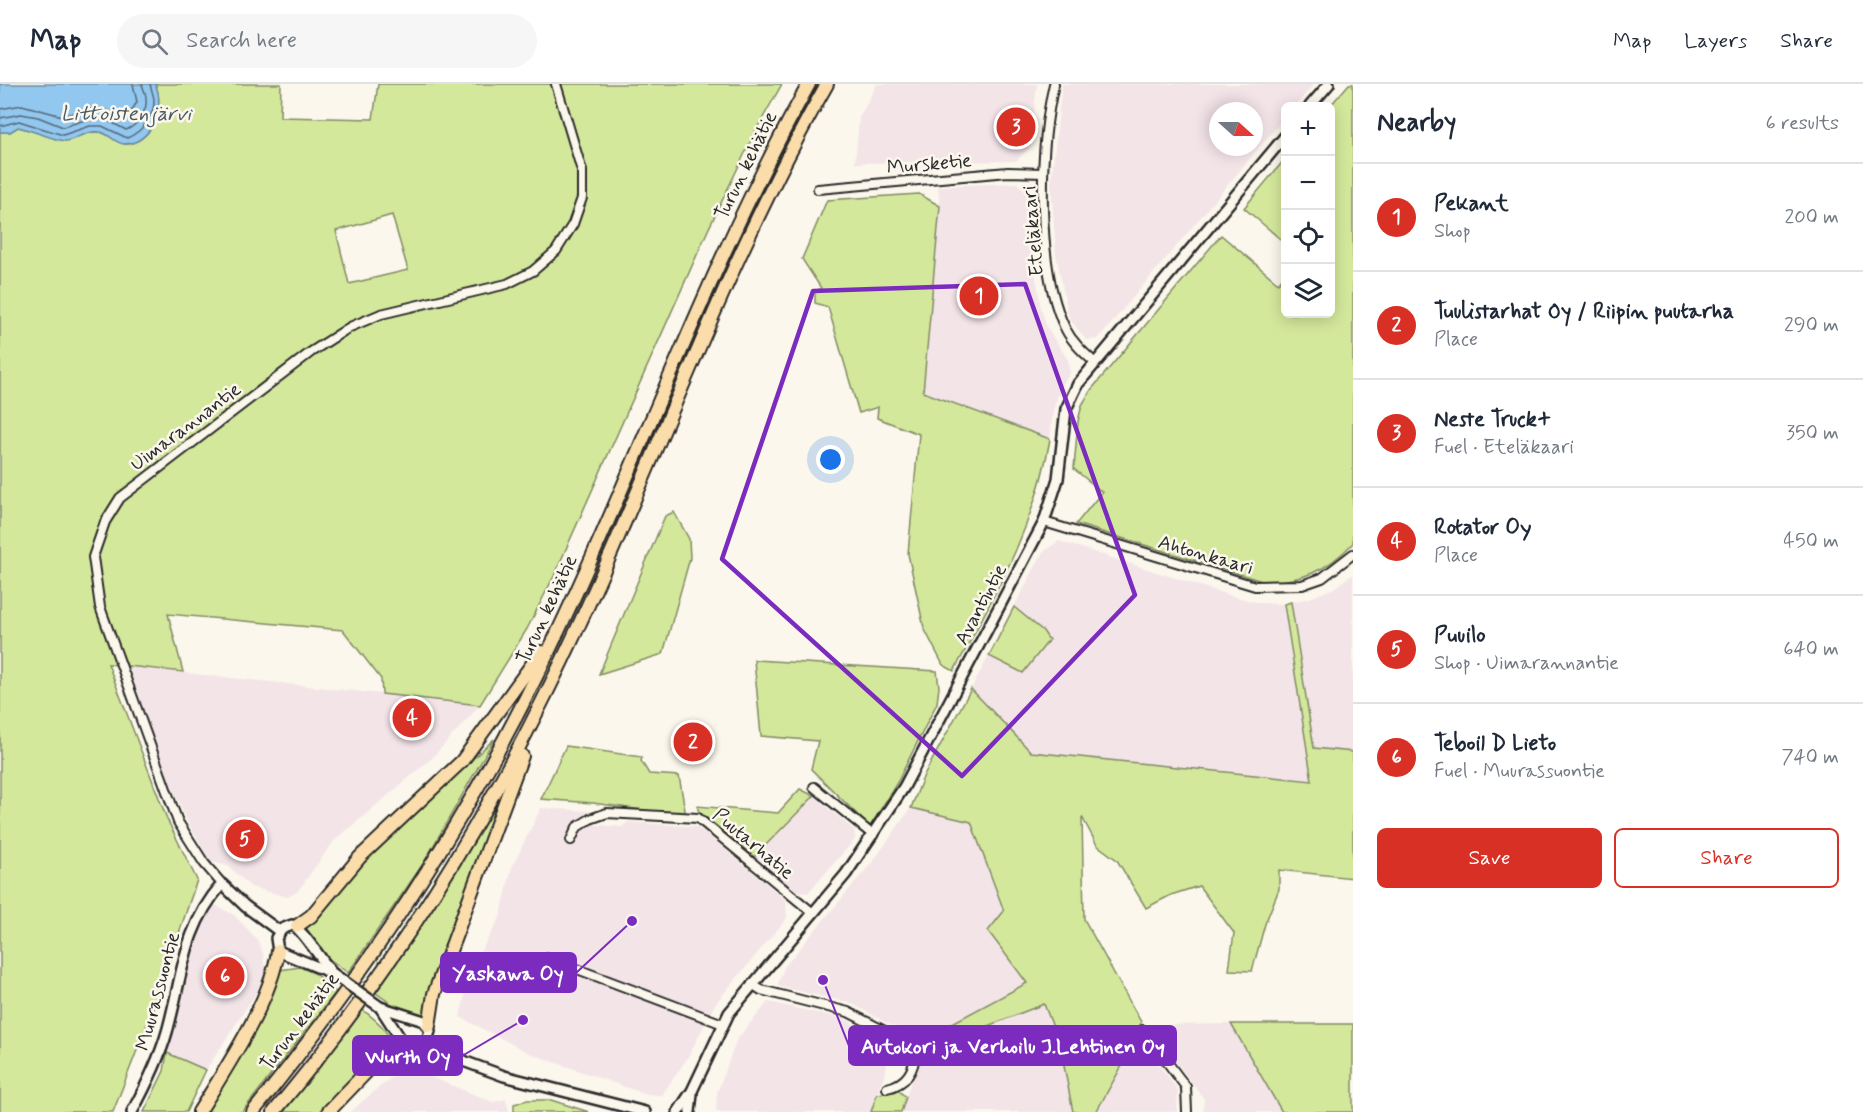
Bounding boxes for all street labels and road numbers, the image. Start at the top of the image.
street label: Turun kehätie [708,107,784,224]
street label: Mursketie [886,147,973,182]
street label: Eteläkaari [1016,184,1051,277]
street label: Uimarannantie [125,376,247,478]
street label: Ahtonkaari [1155,529,1256,582]
street label: Turun kehätie [510,551,585,669]
street label: Avantintie [949,559,1014,650]
street label: Puutarhatie [706,802,800,886]
street label: Muurassuontie [130,929,187,1054]
street label: Turun kehätie [254,967,346,1077]

